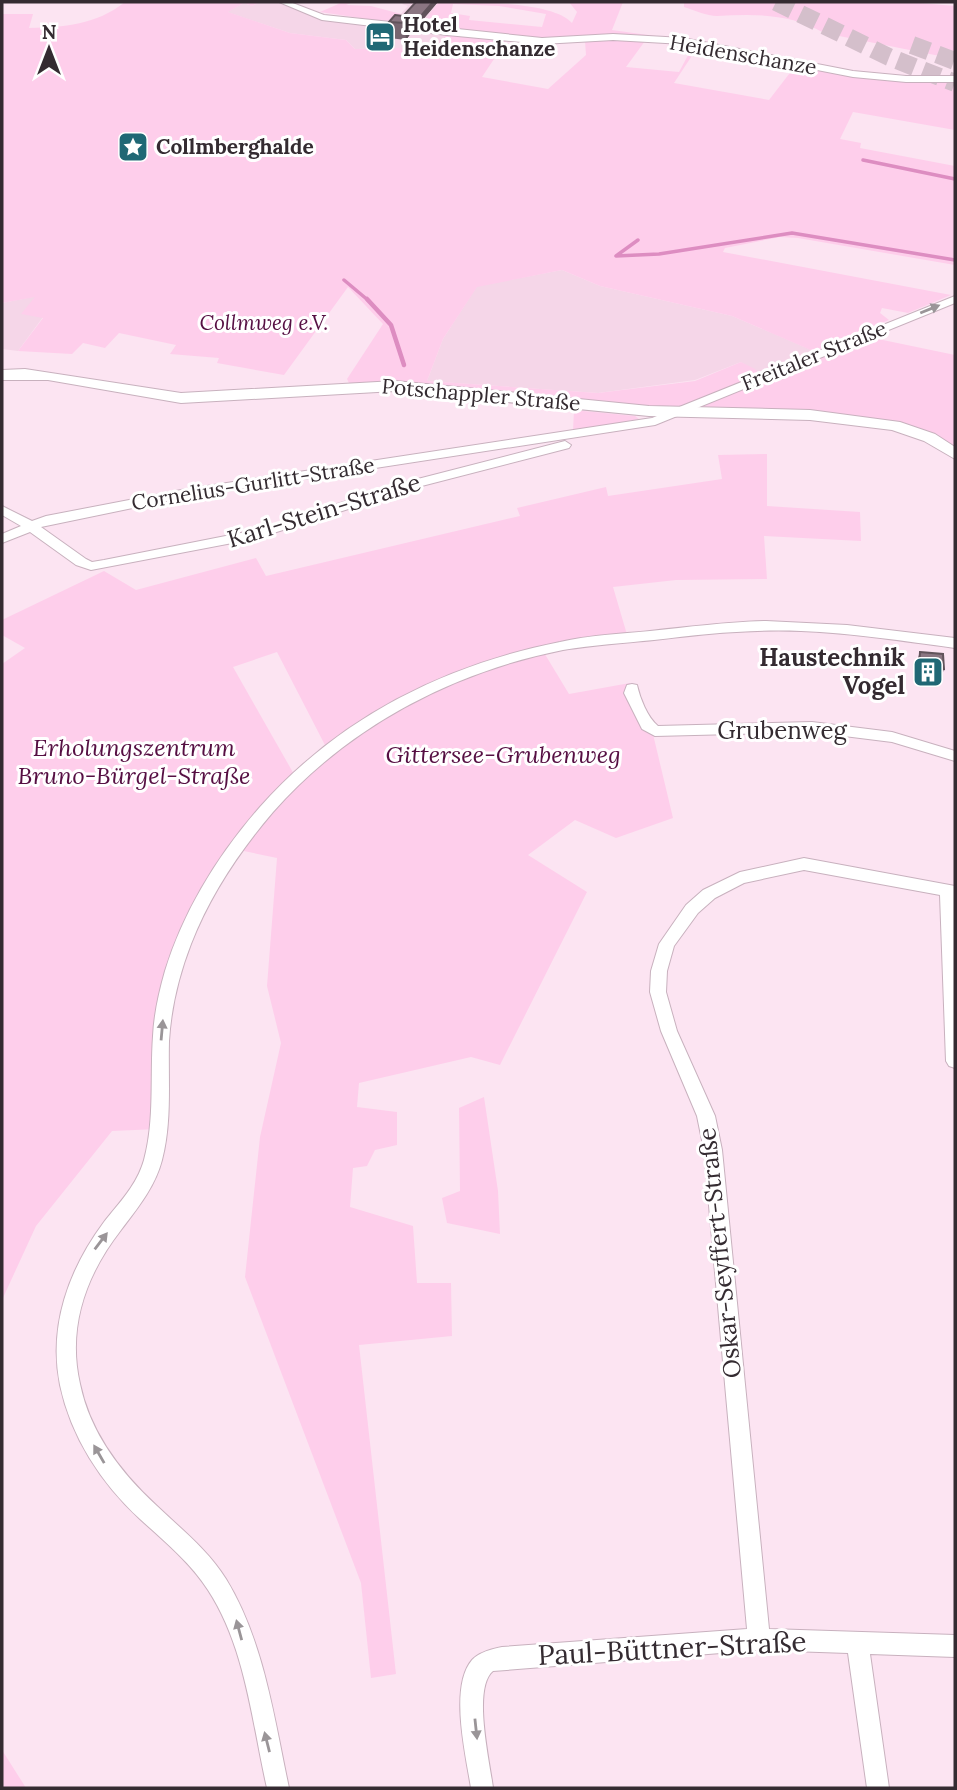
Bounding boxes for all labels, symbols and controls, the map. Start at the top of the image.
place label: Hotel Heidenschanze [403,11,555,62]
north arrow [14,14,84,84]
text: N [42,20,57,44]
hotel icon: Hotel Heidenschanze [363,20,397,54]
street label: Heidenschanze [667,28,819,81]
place icon: Collmberghalde [116,130,150,164]
place label: Collmberghalde [156,133,314,160]
one-way arrow [919,304,940,315]
park label: Collmweg e.V. [200,309,328,336]
street label: Freitaler Straße [737,314,890,397]
street label: Potschappler Straße [381,372,582,417]
street label: Cornelius-Gurlitt-Straße [129,451,376,516]
street label: Karl-Stein-Straße [224,466,424,555]
place label: Haustechnik Vogel [759,642,905,701]
building icon: Haustechnik Vogel [911,655,945,689]
street label: Grubenweg [717,715,847,746]
park label: Erholungszentrum Bruno-Bürgel-Straße [17,732,251,791]
park label: Gittersee-Grubenweg [385,739,621,770]
one-way arrow [157,1019,168,1041]
street label: Oskar-Seyffert-Straße [691,1126,748,1380]
one-way arrow [94,1233,109,1251]
one-way arrow [93,1444,105,1463]
one-way arrow [234,1619,244,1640]
street label: Paul-Büttner-Straße [537,1623,807,1673]
one-way arrow [471,1719,482,1741]
one-way arrow [261,1731,272,1753]

